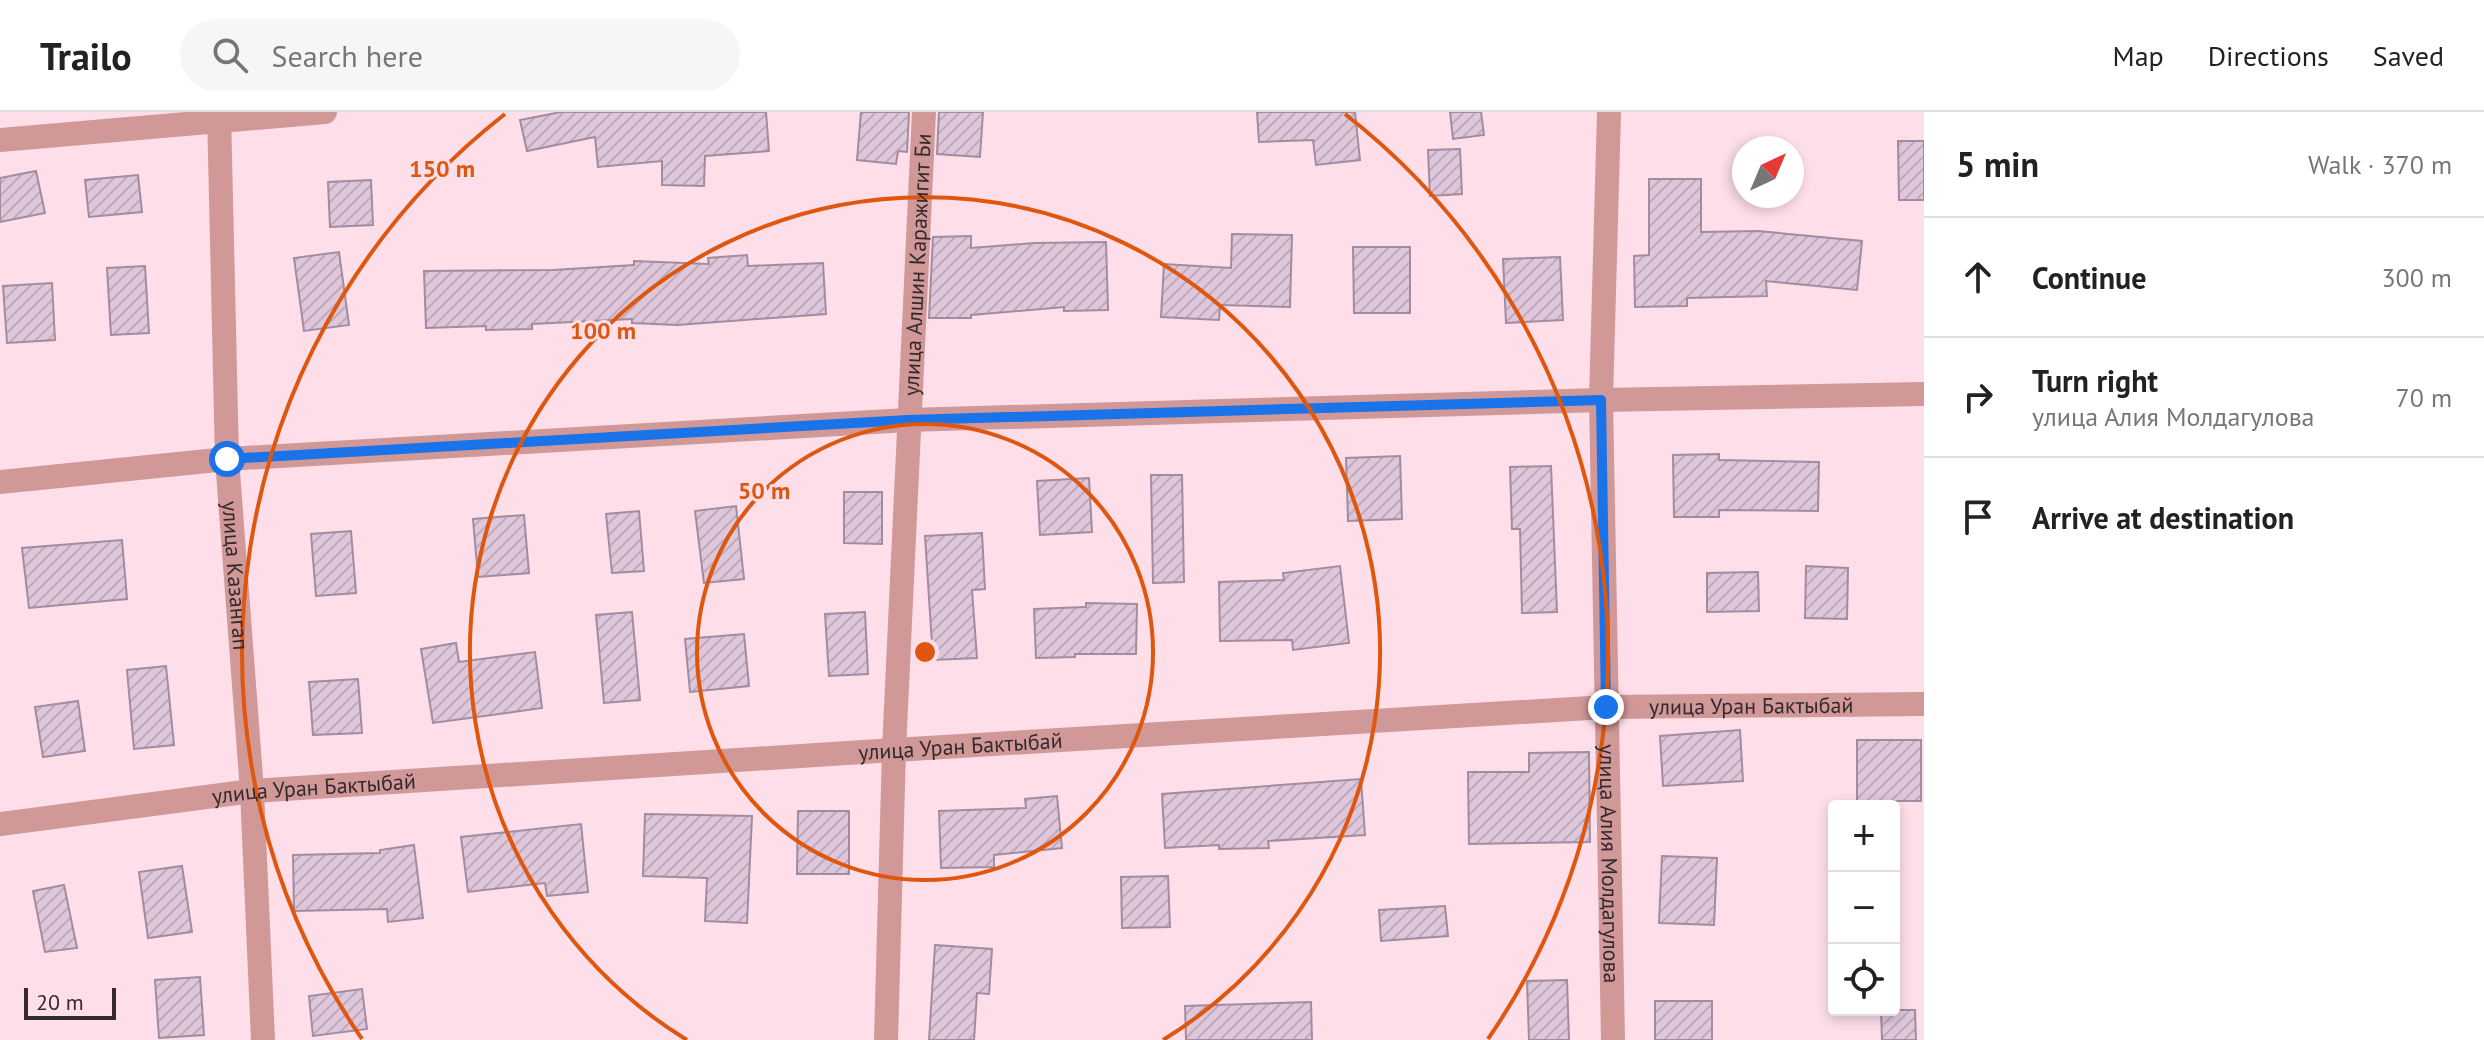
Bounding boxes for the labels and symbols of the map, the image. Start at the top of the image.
street label: улица Алшин Каражигит Би [897,133,937,397]
north arrow [1732,136,1804,208]
text: 150 m [409,153,475,184]
text: 100 m [570,315,636,346]
route start [209,441,245,477]
text: 50 m [738,475,790,506]
street label: улица Казангап [216,500,255,651]
centre of rings [911,638,939,666]
route end [1588,689,1624,725]
street label: улица Уран Бактыбай [1649,691,1854,721]
street label: улица Уран Бактыбай [857,726,1063,766]
street label: улица Алия Молдагулова [1593,744,1626,984]
street label: улица Уран Бактыбай [210,767,417,810]
scale bar [24,984,116,1020]

